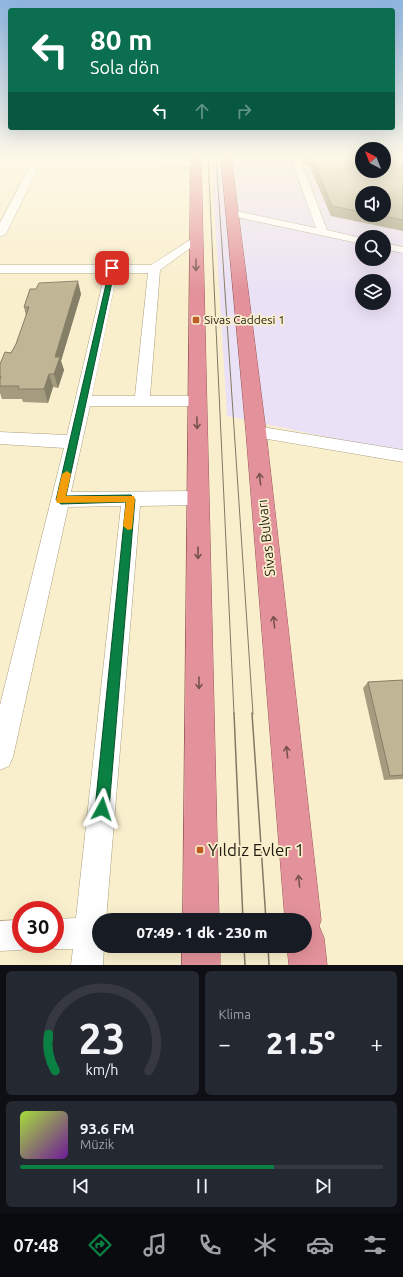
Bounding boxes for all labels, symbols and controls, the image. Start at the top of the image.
icon: left [24,24,76,76]
text: 80 m [90,24,152,55]
text: Sola dön [90,57,159,77]
icon: left [149,100,171,122]
icon: ahead [191,100,213,122]
icon: right [233,100,255,122]
north arrow [355,142,391,178]
map controls [355,142,391,310]
button: sound [355,186,391,222]
button: search [355,230,391,266]
pin [95,251,129,285]
icon: arrive [101,257,123,279]
one-way arrow [192,258,200,271]
button: layers [355,274,391,310]
place label: Sivas Caddesi 1 [204,313,285,326]
marker: Sivas Caddesi 1 [191,315,201,325]
one-way arrow [193,416,201,429]
one-way arrow [257,473,264,486]
street label: Sivas Bulvarı [254,499,278,577]
one-way arrow [194,546,202,559]
one-way arrow [271,616,278,629]
one-way arrow [195,676,203,689]
one-way arrow [283,746,291,759]
position arrow [81,788,123,830]
place label: Yıldız Evler 1 [208,840,304,859]
marker: Yıldız Evler 1 [195,845,205,855]
one-way arrow [296,875,303,888]
speed limit sign: 30 [12,901,64,953]
text: 07:49 · 1 dk · 230 m [136,924,268,941]
text: Klima [219,1007,251,1021]
text: 23 [79,1015,126,1062]
text: 21.5° [266,1026,335,1060]
text: − [219,1031,231,1056]
text: + [371,1031,383,1056]
text: km/h [86,1062,119,1078]
text: 93.6 FM [80,1120,134,1137]
text: Müzik [80,1137,114,1151]
icon: previous [70,1175,92,1197]
icon: pause [191,1175,213,1197]
icon: next [312,1175,334,1197]
icon: directions [86,1231,114,1259]
icon: music [141,1231,169,1259]
icon: phone [196,1231,224,1259]
icon: climate [251,1231,279,1259]
icon: car [306,1231,334,1259]
icon: filters [361,1231,389,1259]
text: 07:48 [14,1235,59,1255]

